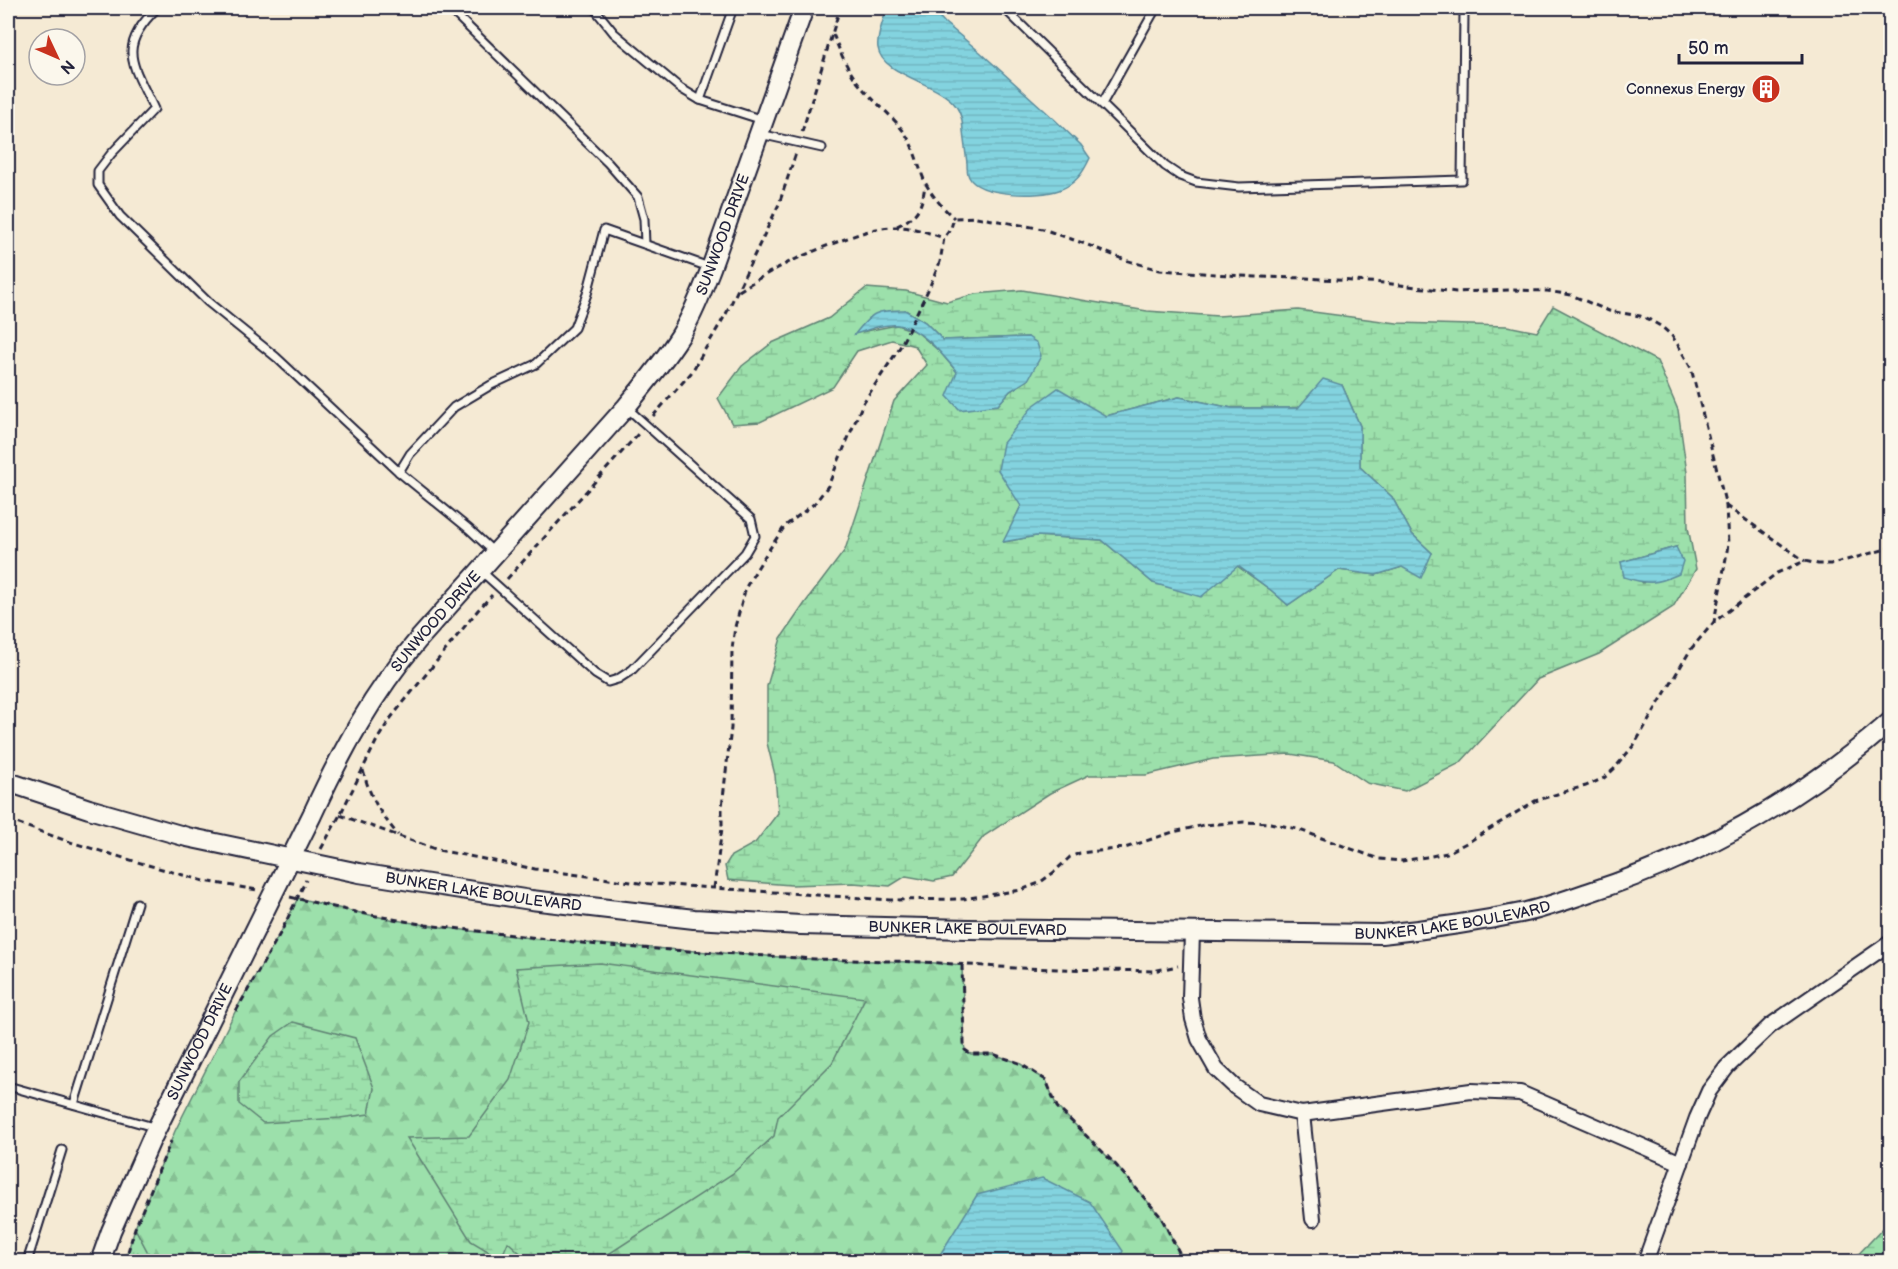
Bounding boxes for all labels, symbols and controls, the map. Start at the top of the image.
north arrow [27,27,87,87]
scale bar [1679,27,1802,65]
text: 50 m [1688,38,1729,59]
text: N [56,55,78,77]
building icon: Connexus Energy [1750,73,1782,105]
place label: Connexus Energy [1626,80,1745,99]
street label: SUNWOOD DRIVE [692,171,754,298]
street label: SUNWOOD DRIVE [387,567,485,676]
street label: BUNKER LAKE BOULEVARD [384,868,583,916]
street label: BUNKER LAKE BOULEVARD [1354,897,1553,944]
street label: BUNKER LAKE BOULEVARD [868,918,1067,940]
street label: SUNWOOD DRIVE [163,980,237,1103]

